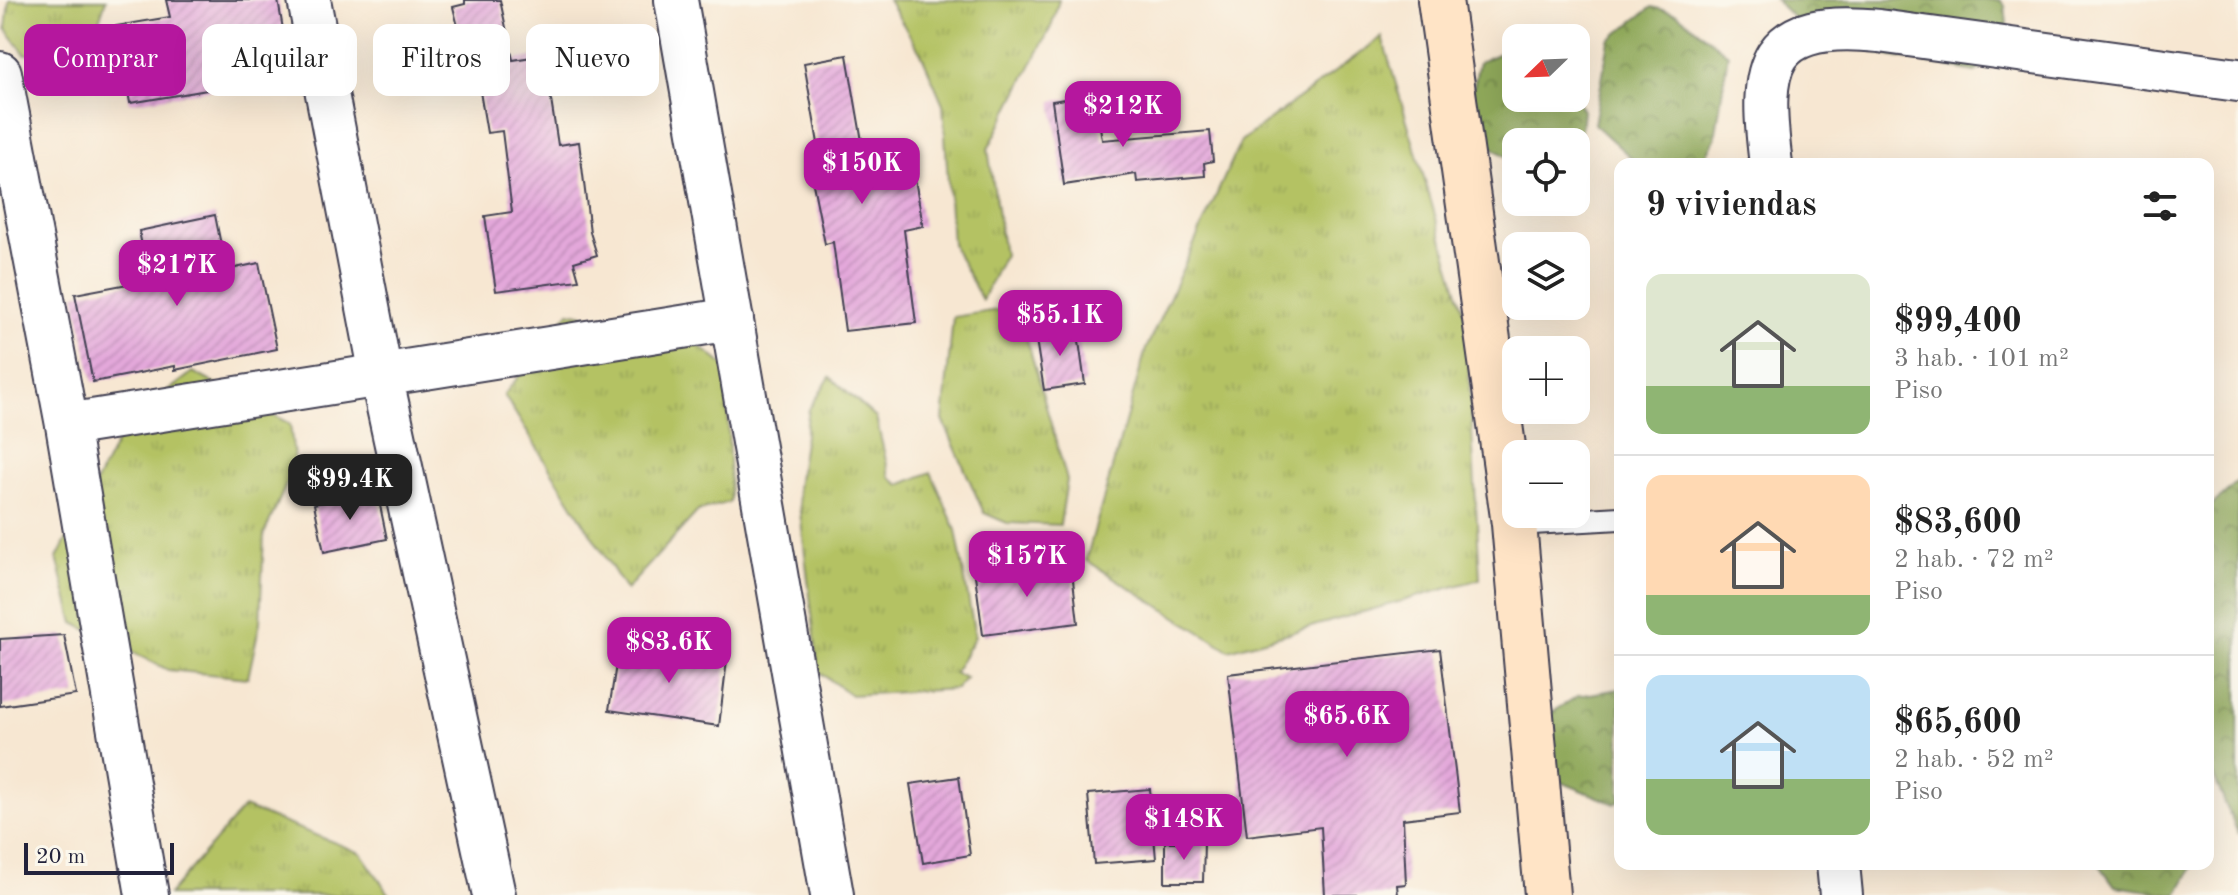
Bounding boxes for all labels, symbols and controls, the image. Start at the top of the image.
chip: Comprar [24,24,186,96]
chip: Alquilar [202,24,357,96]
chip: Filtros [373,24,510,96]
chip: Nuevo [526,24,659,96]
north arrow [1502,24,1590,112]
map controls [1502,24,1590,528]
pin: $212K [1067,81,1179,149]
text: $212K [1083,94,1163,120]
button: locate [1502,128,1590,216]
pin: $150K [806,138,918,206]
text: $150K [822,151,902,177]
icon: filters [2138,184,2182,228]
text: 9 viviendas [1646,189,1817,223]
button: layers [1502,232,1590,320]
pin: $217K [121,240,233,308]
text: $217K [137,253,217,279]
pin: $55.1K [995,290,1125,358]
text: $55.1K [1016,303,1104,329]
text: $99,400 [1894,305,2022,339]
icon: home [1710,306,1806,402]
button: + [1502,336,1590,424]
text: 3 hab. · 101 m² [1894,346,2069,372]
text: Piso [1894,378,1943,404]
button: − [1502,440,1590,528]
pin: $99.4K [285,454,415,522]
text: $99.4K [306,467,394,493]
text: $83,600 [1894,506,2022,540]
icon: home [1710,507,1806,603]
pin: $157K [971,531,1083,599]
text: $157K [987,544,1067,570]
text: 2 hab. · 72 m² [1894,547,2054,573]
text: Piso [1894,579,1943,605]
pin: $83.6K [604,617,734,685]
text: $83.6K [625,630,713,656]
pin: $65.6K [1282,691,1412,759]
text: $65.6K [1303,704,1391,730]
text: $65,600 [1894,706,2022,740]
icon: home [1710,707,1806,803]
text: 2 hab. · 52 m² [1894,747,2054,773]
text: Piso [1894,779,1943,805]
pin: $148K [1128,794,1240,862]
text: $148K [1144,807,1224,833]
scale bar [24,839,174,875]
text: 20 m [36,846,85,868]

